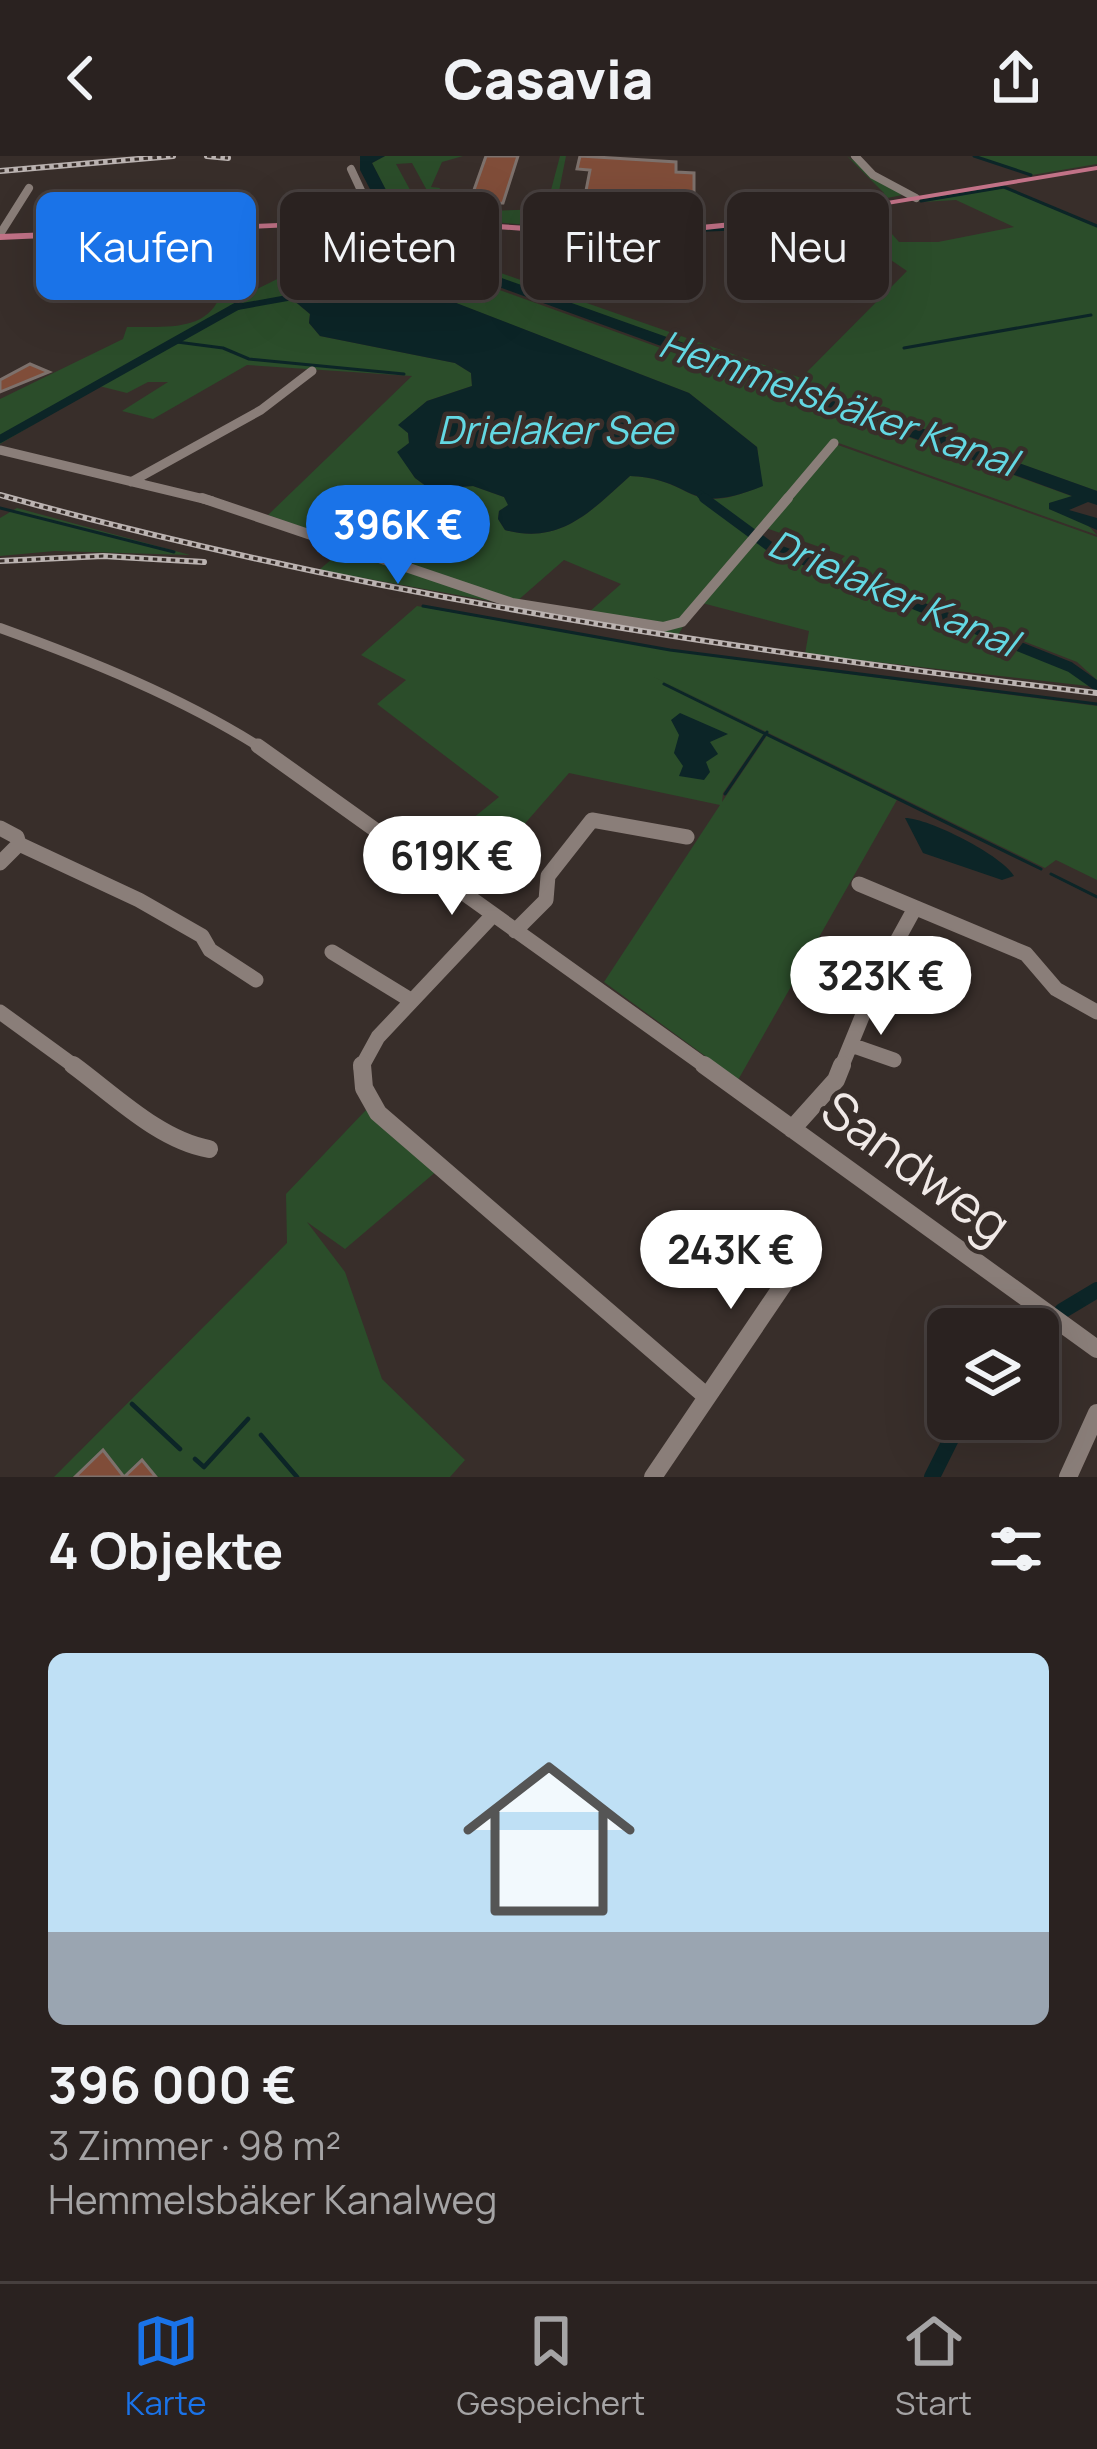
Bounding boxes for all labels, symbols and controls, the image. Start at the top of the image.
text: Casavia [444,41,653,115]
icon: back [48,45,114,111]
icon: share [983,45,1049,111]
chip: Kaufen [36,192,256,300]
chip: Mieten [280,192,499,300]
chip: Filter [523,192,703,300]
chip: Neu [727,192,889,300]
water label: Hemmelsbäker Kanal [653,316,1029,490]
water label: Drielaker See [437,402,675,456]
pin: 396K € [300,485,496,587]
text: 396K € [333,497,463,551]
water label: Drielaker Kanal [761,515,1031,671]
pin: 619K € [354,816,550,918]
text: 619K € [390,828,514,882]
pin: 323K € [783,936,979,1038]
text: 323K € [817,948,945,1002]
street label: Sandweg [808,1074,1025,1258]
pin: 243K € [633,1210,829,1312]
text: 243K € [667,1222,795,1276]
map controls [927,1308,1059,1440]
button: layers [927,1308,1059,1440]
text: 4 Objekte [48,1515,283,1584]
icon: filters [983,1516,1049,1582]
icon: home [441,1731,657,1947]
text: 396 000 € [48,2049,297,2118]
text: 3 Zimmer · 98 m² [48,2118,341,2172]
text: Hemmelsbäker Kanalweg [48,2172,497,2226]
tab: Karte [125,2308,207,2425]
tab: Gespeichert [456,2308,645,2425]
tab: Start [895,2308,972,2425]

